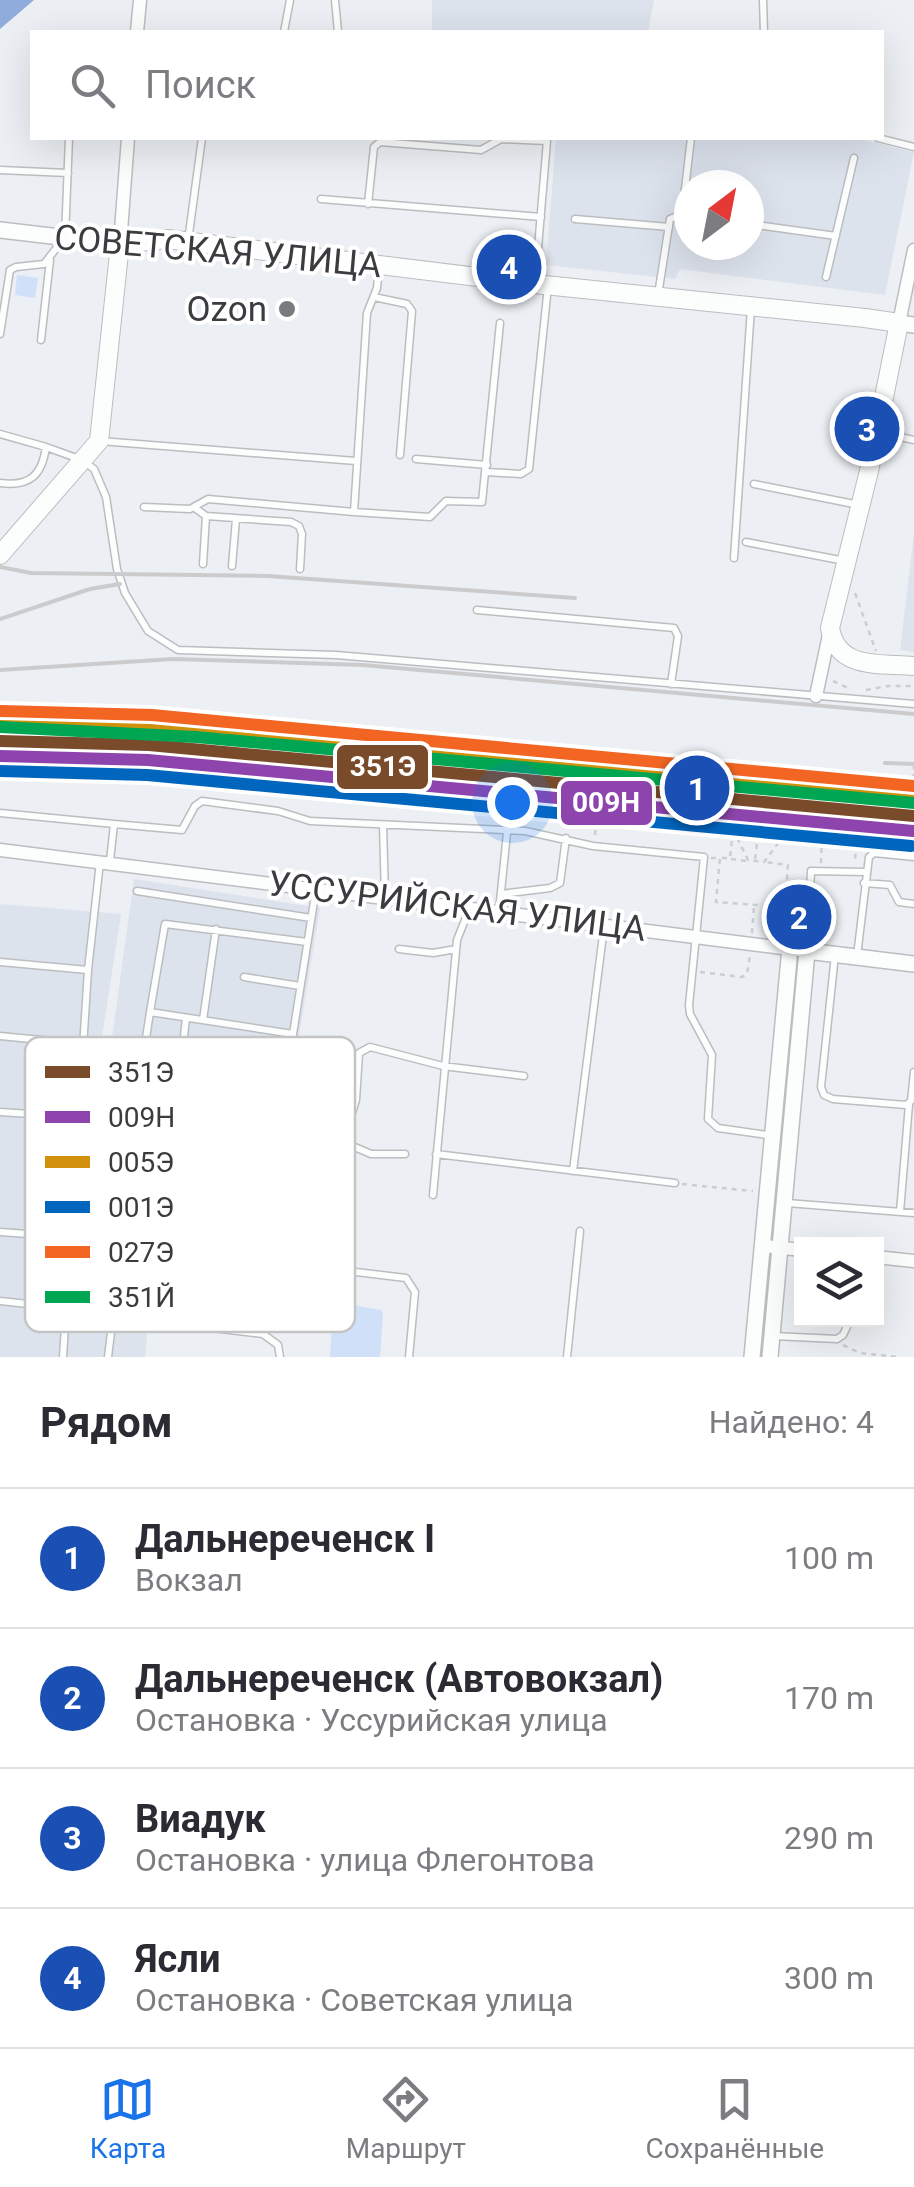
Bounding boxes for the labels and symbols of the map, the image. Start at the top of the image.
north arrow [674,170,764,260]
street label: СОВЕТСКАЯ УЛИЦА [53,217,383,286]
pin: 4 [476,230,542,304]
place label: Ozon [187,289,267,330]
marker: Ozon [276,298,298,320]
pin: 3 [834,392,900,466]
line badge: 351Э [335,743,430,791]
text: 351Э [350,750,416,783]
pin: 1 [664,750,730,826]
your location [487,777,538,828]
line badge: 009Н [559,779,654,827]
text: 009Н [572,786,640,819]
street label: УССУРИЙСКАЯ УЛИЦА [266,863,648,950]
pin: 2 [766,880,832,954]
legend [25,1037,355,1332]
text: 351Э [108,1056,174,1089]
text: 009Н [108,1101,175,1134]
text: 005Э [108,1146,174,1179]
text: 001Э [108,1191,174,1224]
text: 027Э [108,1236,174,1269]
text: 351Й [108,1281,175,1314]

